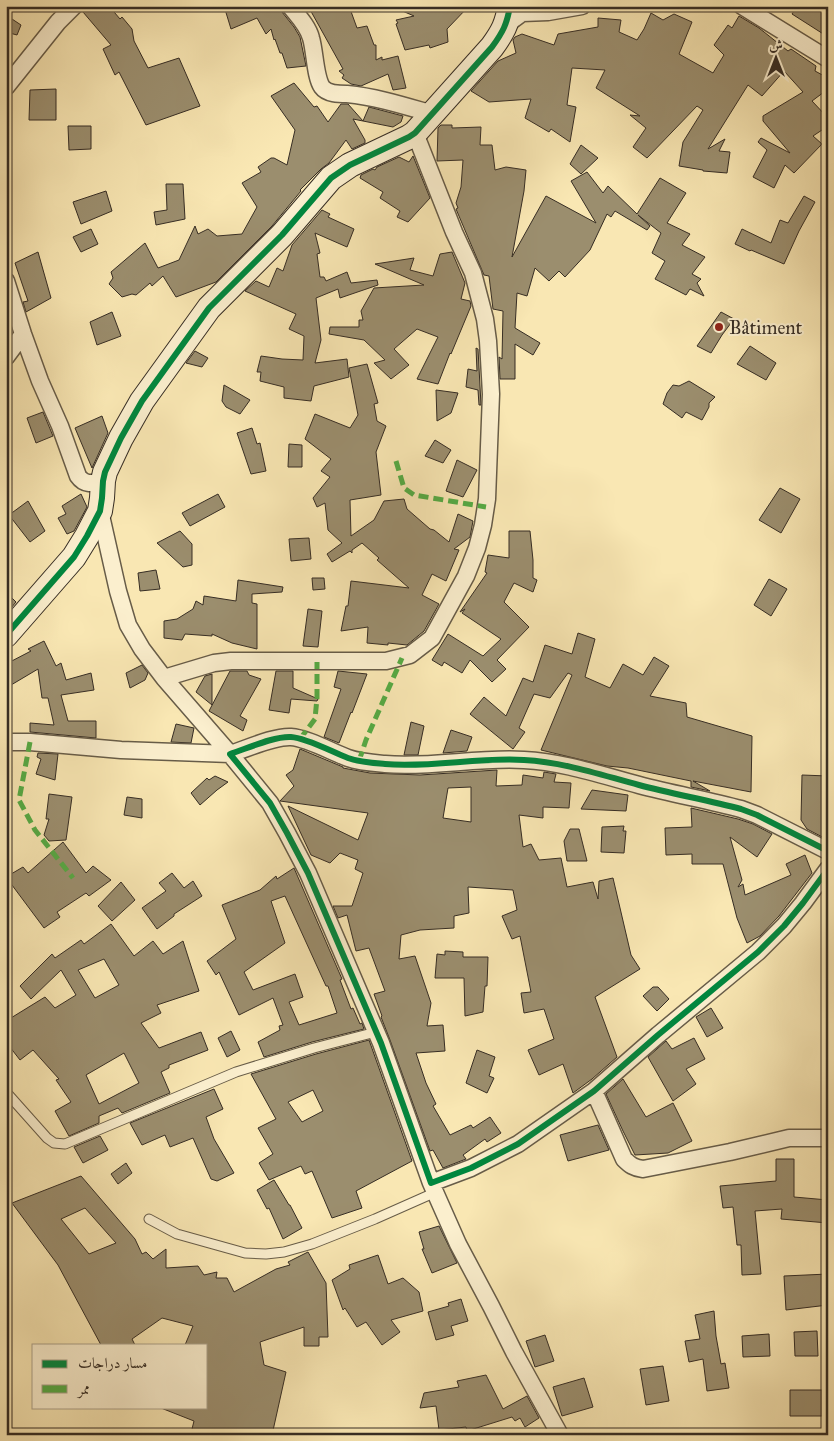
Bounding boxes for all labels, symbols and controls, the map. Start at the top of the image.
north arrow [752,32,802,82]
text: ش [769,37,783,54]
place label: Bâtiment [729,316,803,339]
marker: Bâtiment [713,321,725,333]
legend [32,1344,208,1408]
text: مسار دراجات [78,1354,147,1372]
text: ممر [76,1380,90,1399]

